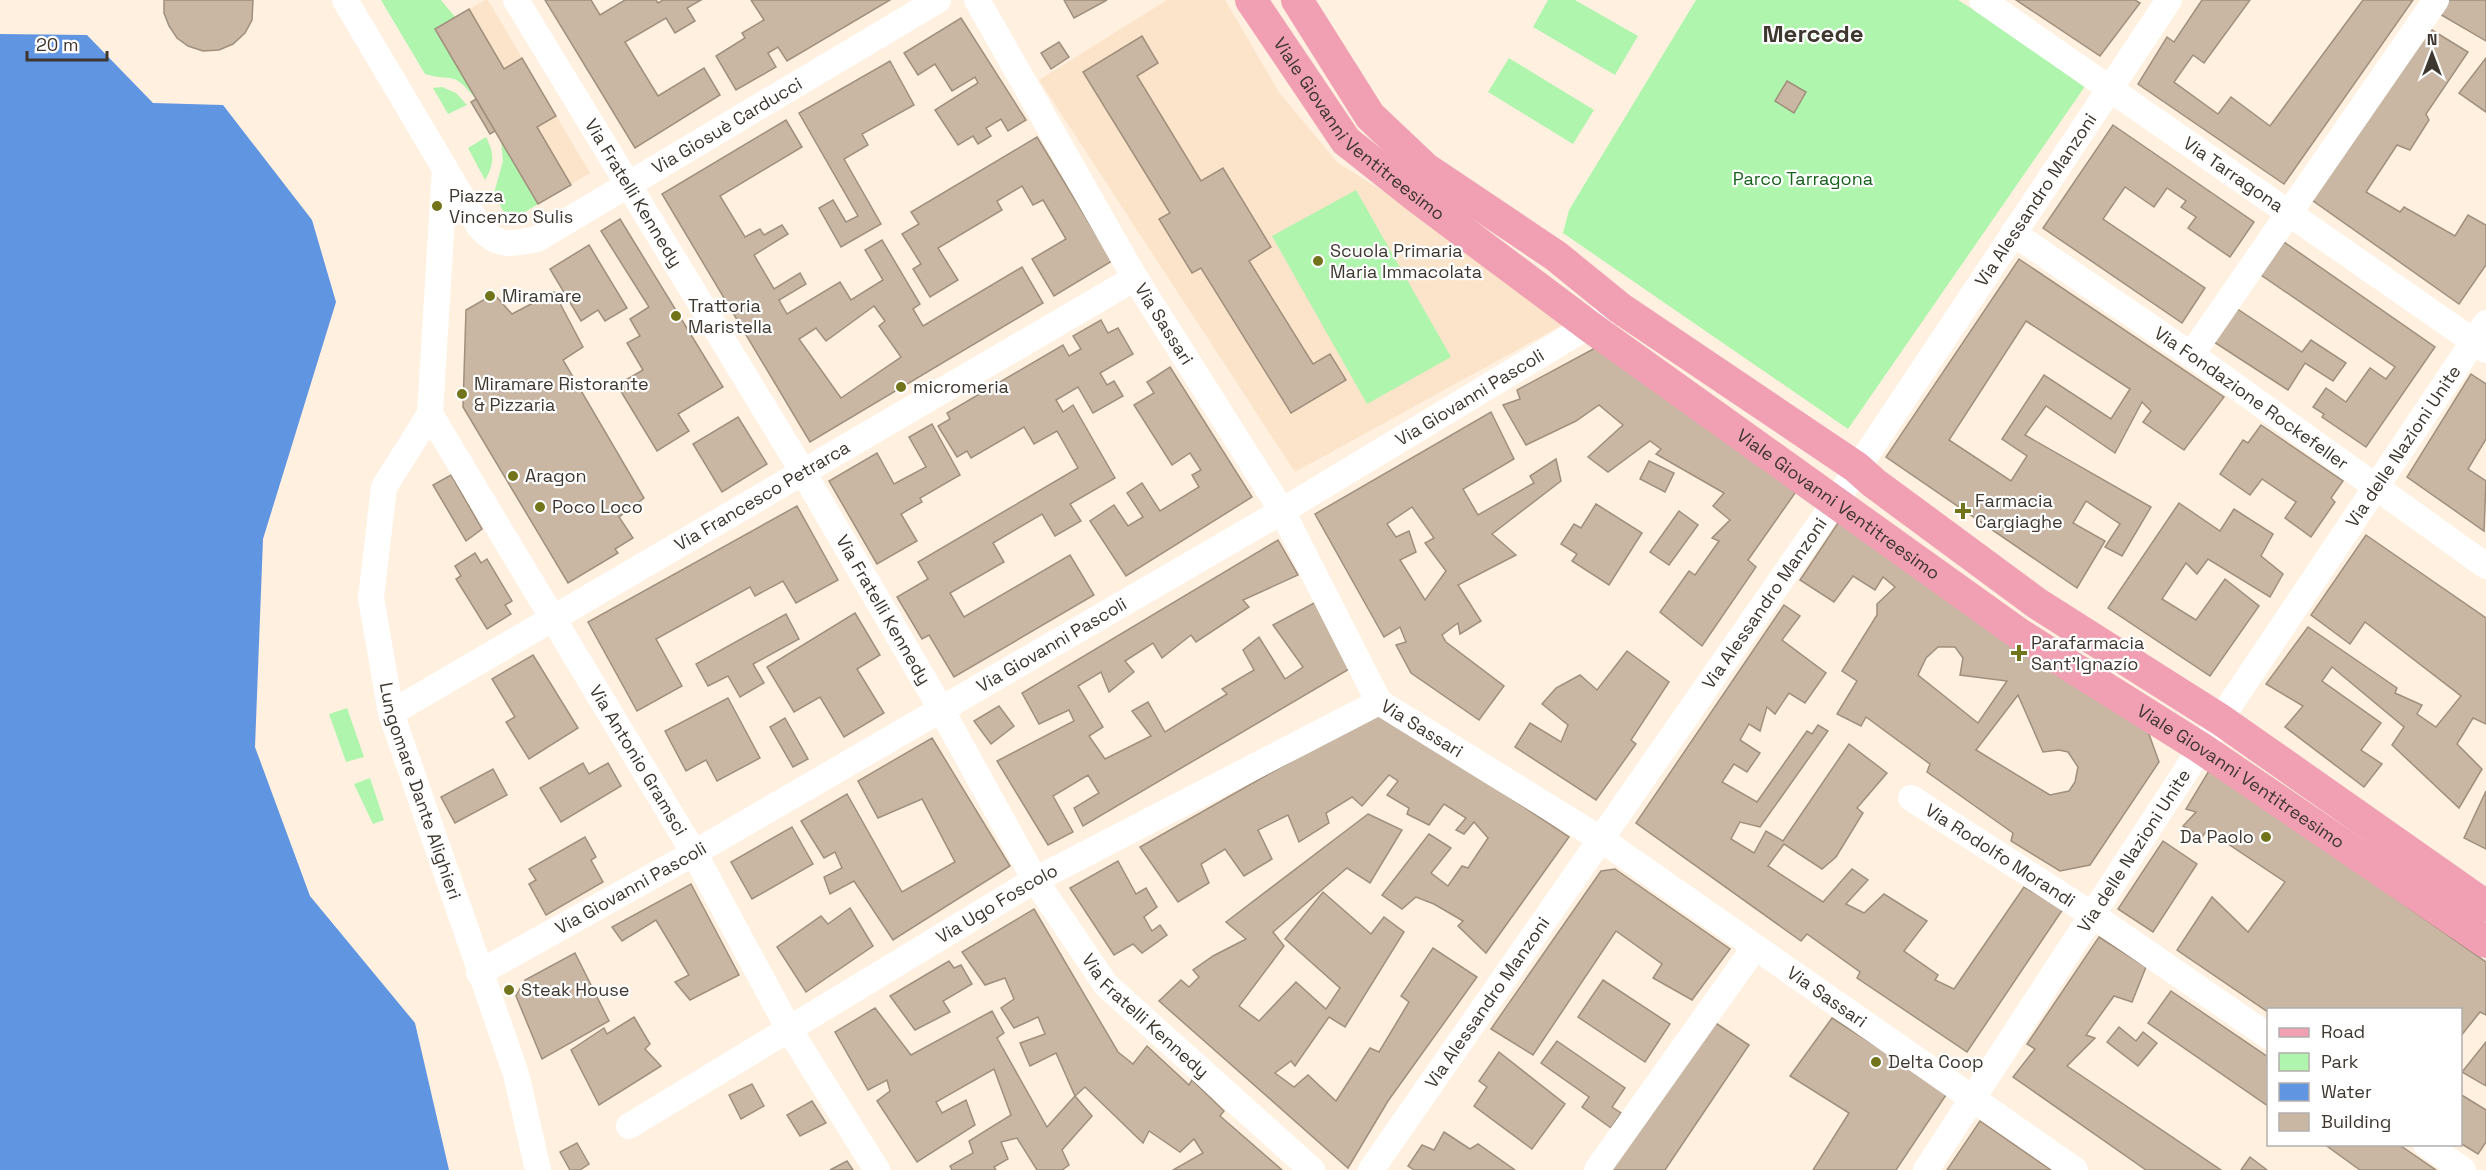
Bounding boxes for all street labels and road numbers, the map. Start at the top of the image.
street label: Viale Giovanni Ventitreesimo [1269,33,1450,225]
street label: Via Giosuè Carducci [648,72,806,179]
street label: Via Alessandro Manzoni [1970,109,2101,291]
street label: Via Fratelli Kennedy [580,114,688,271]
street label: Via Tarragona [2179,131,2288,217]
street label: Via Sassari [1130,278,1199,369]
street label: Via Fondazione Rockefeller [2150,321,2353,475]
street label: Via Giovanni Pascoli [1391,343,1548,451]
street label: Via delle Nazioni Unite [2340,360,2466,531]
street label: Viale Giovanni Ventitreesimo [1732,423,1945,585]
street label: Via Francesco Petrarca [670,435,854,556]
street label: Via Alessandro Manzoni [1697,513,1832,693]
street label: Via Fratelli Kennedy [831,531,936,689]
street label: Via Giovanni Pascoli [972,592,1131,697]
street label: Via Antonio Gramsci [585,680,693,839]
street label: Lungomare Dante Alighieri [375,681,467,902]
street label: Via Sassari [1377,694,1468,762]
street label: Viale Giovanni Ventitreesimo [2133,699,2349,853]
street label: Via delle Nazioni Unite [2072,764,2195,937]
street label: Via Rodolfo Morandi [1921,798,2080,912]
street label: Via Giovanni Pascoli [551,836,710,939]
street label: Via Ugo Foscolo [932,858,1061,948]
street label: Via Alessandro Manzoni [1419,912,1554,1092]
street label: Via Fratelli Kennedy [1077,949,1214,1083]
street label: Via Sassari [1783,961,1872,1032]

